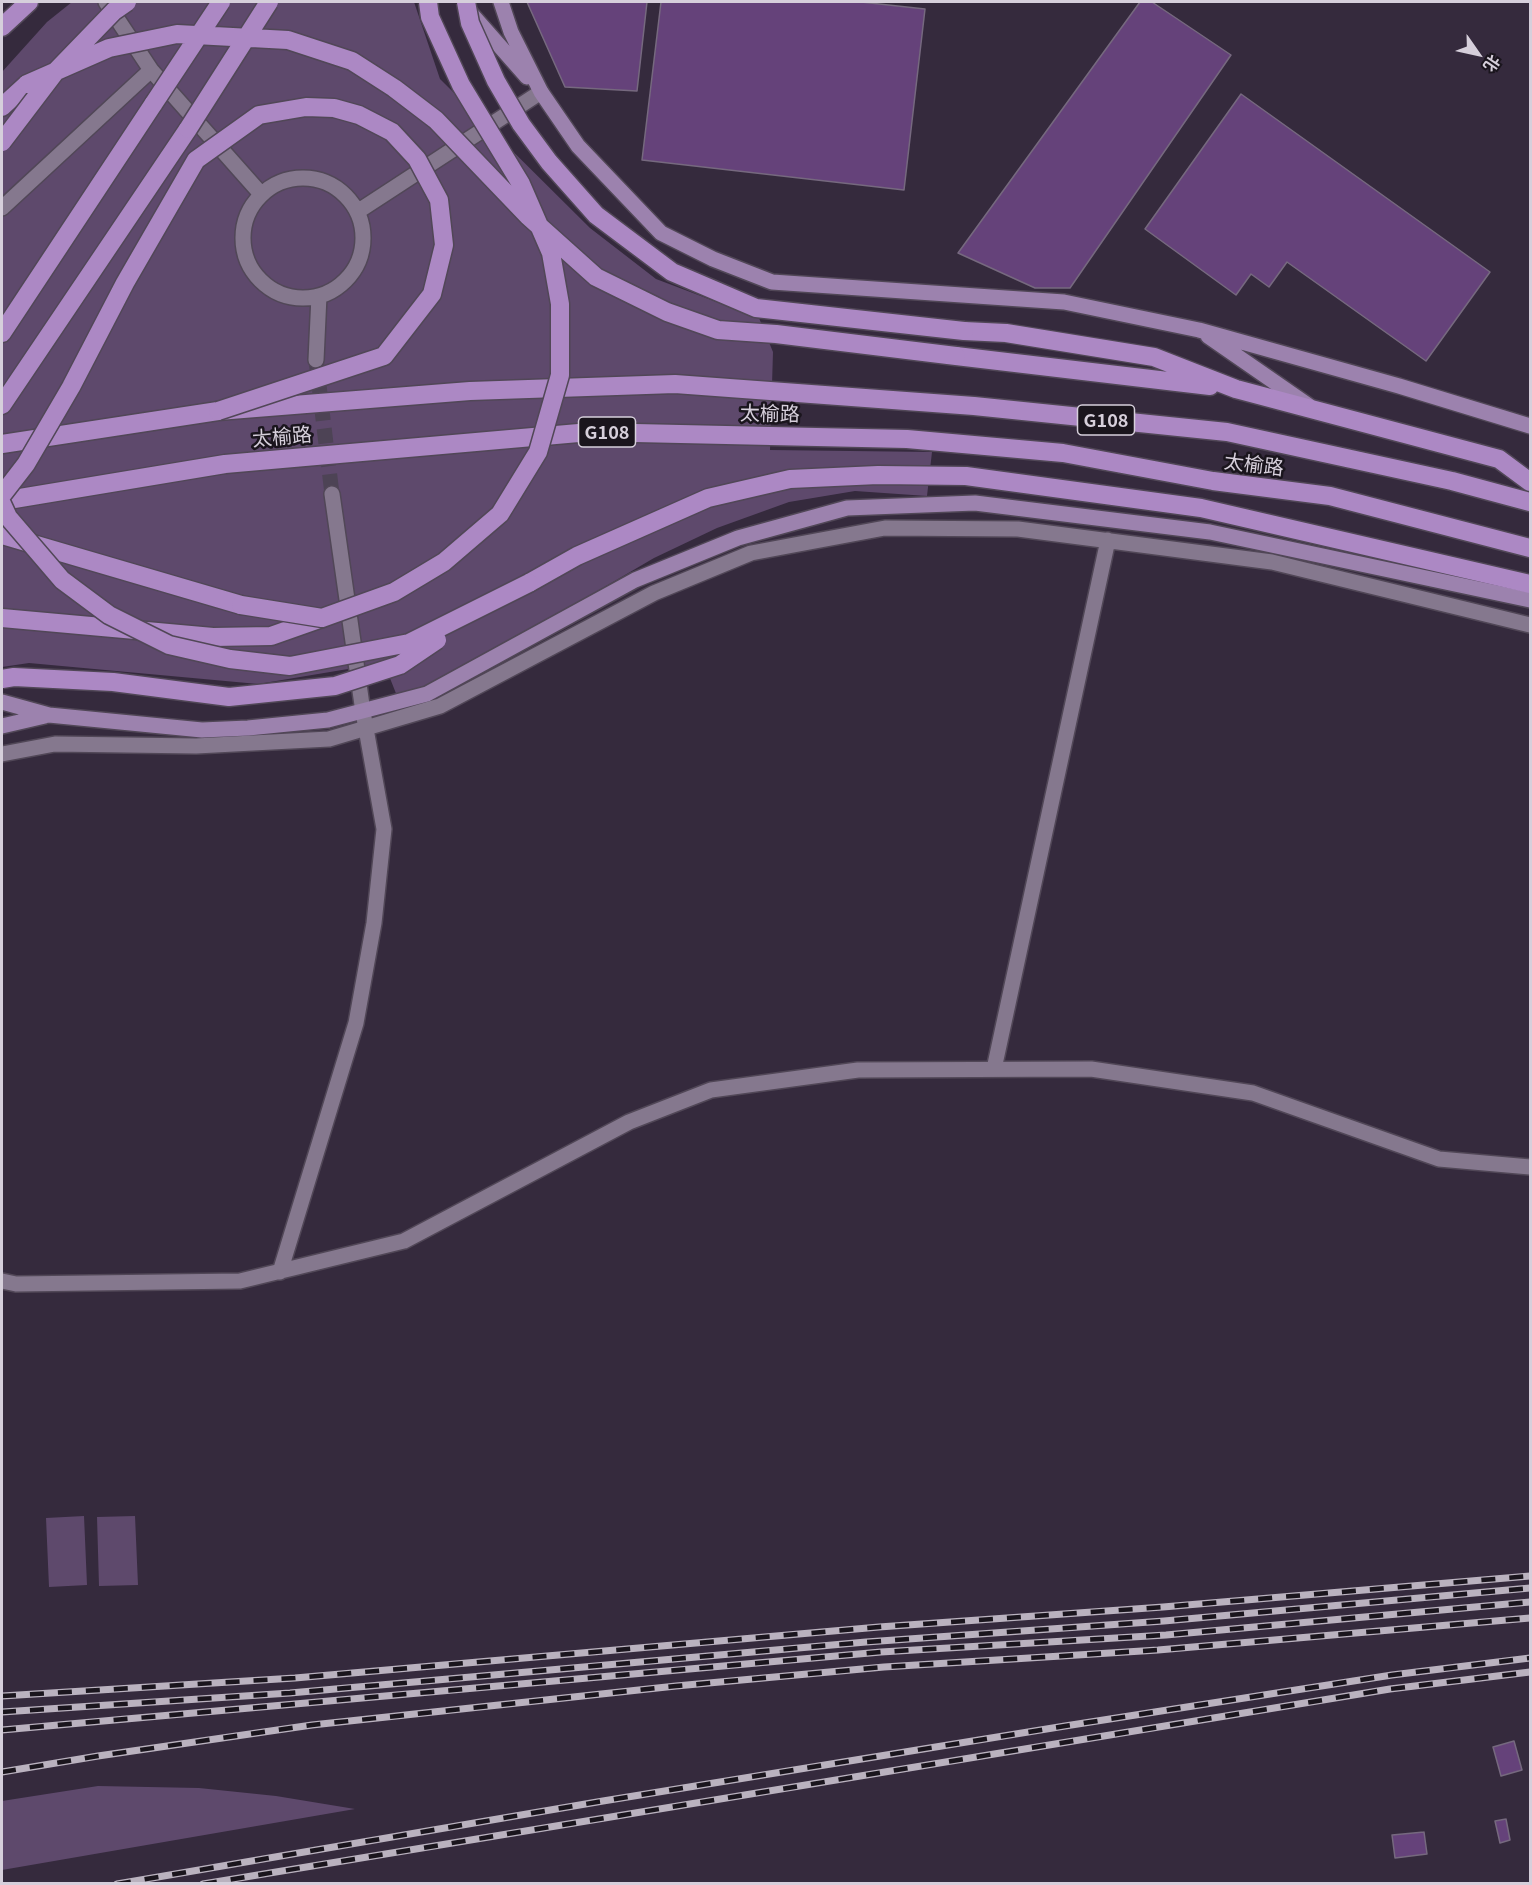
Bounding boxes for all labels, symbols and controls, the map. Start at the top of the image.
north arrow [1448,24,1508,84]
text: 北 [1479,51,1507,77]
street label: 太榆路 [740,400,800,426]
road number: G108 [1078,405,1134,435]
road number: G108 [578,417,636,447]
street label: 太榆路 [251,421,313,451]
street label: 太榆路 [1223,448,1285,480]

